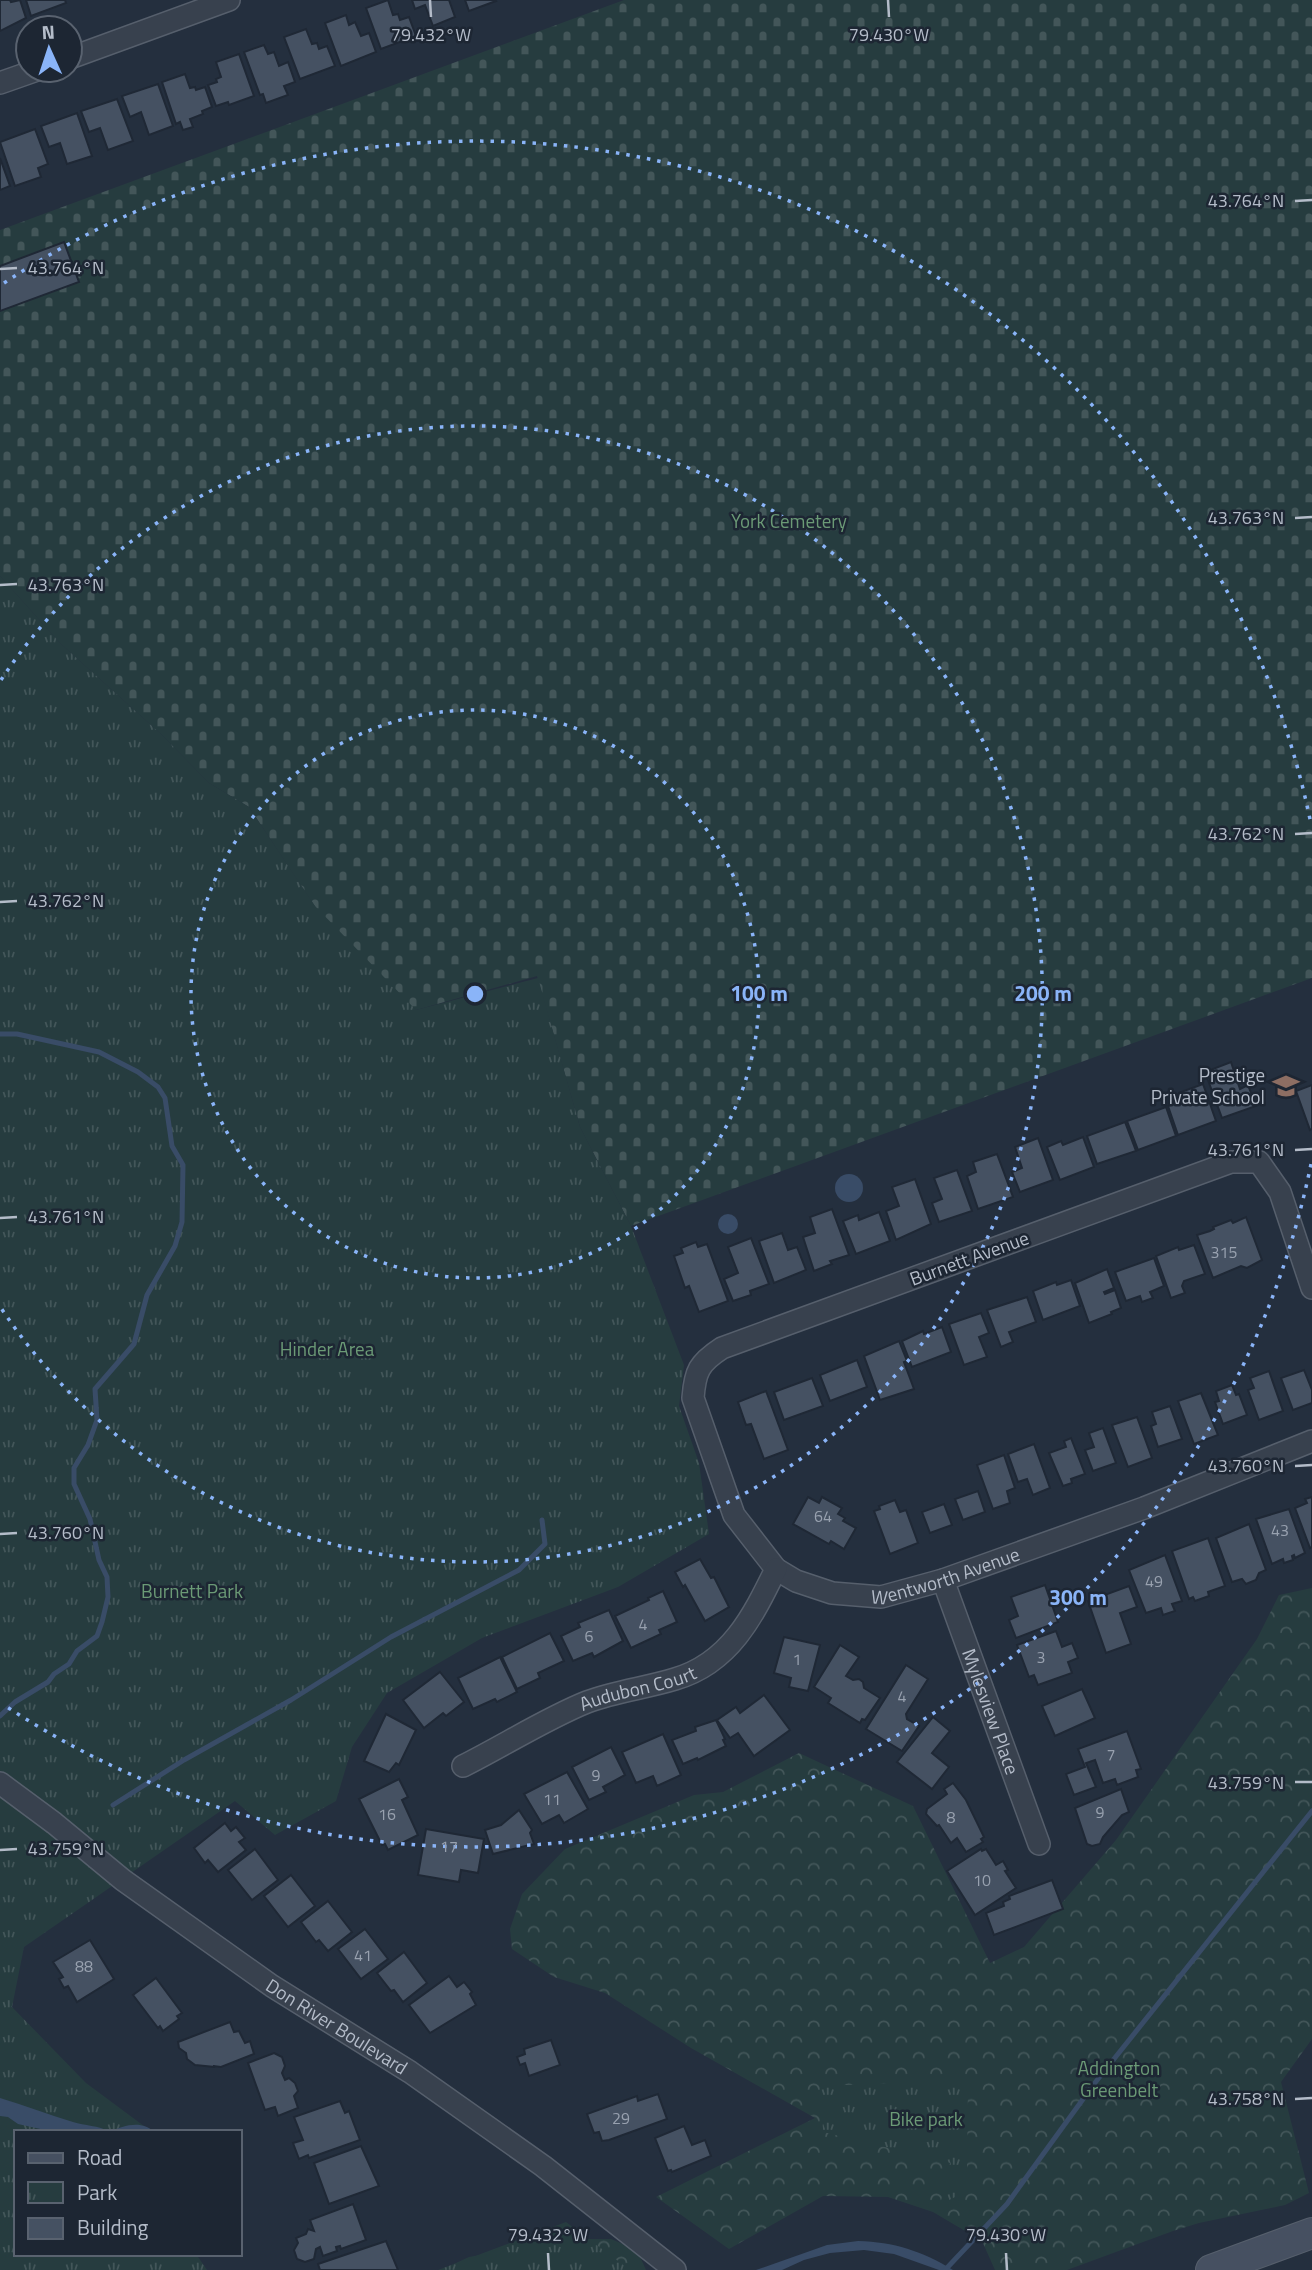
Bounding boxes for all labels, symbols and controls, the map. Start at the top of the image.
north arrow [14,14,84,84]
text: N [41,17,55,46]
text: 79.432°W [391,21,471,48]
text: 79.430°W [849,21,929,48]
text: 43.764°N [1208,187,1284,214]
text: 43.764°N [28,254,104,281]
text: 43.763°N [1208,504,1284,531]
park label: York Cemetery [731,506,847,535]
text: 43.763°N [28,571,104,598]
text: 43.762°N [1208,820,1284,847]
text: 43.762°N [28,887,104,914]
text: 100 m [730,977,788,1009]
text: 200 m [1014,977,1072,1009]
centre of rings [463,982,487,1006]
place label: Prestige Private School [1151,1060,1265,1111]
school or university icon: Prestige Private School [1271,1071,1301,1101]
text: 43.761°N [1208,1136,1284,1163]
text: 43.761°N [28,1203,104,1230]
street label: Burnett Avenue [905,1223,1033,1293]
house number: 315 [1211,1240,1237,1264]
park label: Hinder Area [280,1334,375,1363]
text: 43.760°N [1208,1452,1284,1479]
house number: 64 [814,1504,832,1528]
house number: 43 [1271,1518,1289,1542]
text: 43.760°N [28,1519,104,1546]
street label: Wentworth Avenue [870,1539,1023,1612]
house number: 49 [1145,1569,1163,1593]
park label: Burnett Park [141,1576,243,1605]
text: 300 m [1049,1581,1107,1613]
house number: 4 [639,1612,648,1636]
house number: 6 [585,1624,594,1648]
street label: Mylesview Place [955,1644,1028,1779]
house number: 3 [1037,1645,1045,1669]
house number: 1 [793,1647,801,1671]
street label: Audubon Court [575,1658,701,1718]
house number: 4 [898,1684,907,1708]
house number: 7 [1107,1742,1115,1766]
house number: 9 [592,1763,601,1787]
text: 43.759°N [1208,1769,1284,1796]
house number: 11 [543,1787,561,1811]
house number: 9 [1096,1800,1105,1824]
house number: 16 [378,1802,396,1826]
house number: 8 [947,1805,956,1829]
house number: 17 [440,1834,458,1858]
text: 43.759°N [28,1835,104,1862]
house number: 10 [973,1868,991,1892]
house number: 41 [354,1943,372,1967]
house number: 88 [75,1954,93,1978]
street label: Don River Boulevard [260,1971,414,2081]
park label: Addington Greenbelt [1078,2053,1160,2104]
text: 43.758°N [1208,2085,1284,2112]
park label: Bike park [889,2104,963,2133]
house number: 29 [612,2106,630,2130]
legend [14,2130,242,2256]
text: Road [77,2141,122,2173]
text: Park [77,2176,117,2208]
text: Building [77,2211,149,2243]
text: 79.432°W [508,2221,588,2248]
text: 79.430°W [966,2221,1046,2248]

